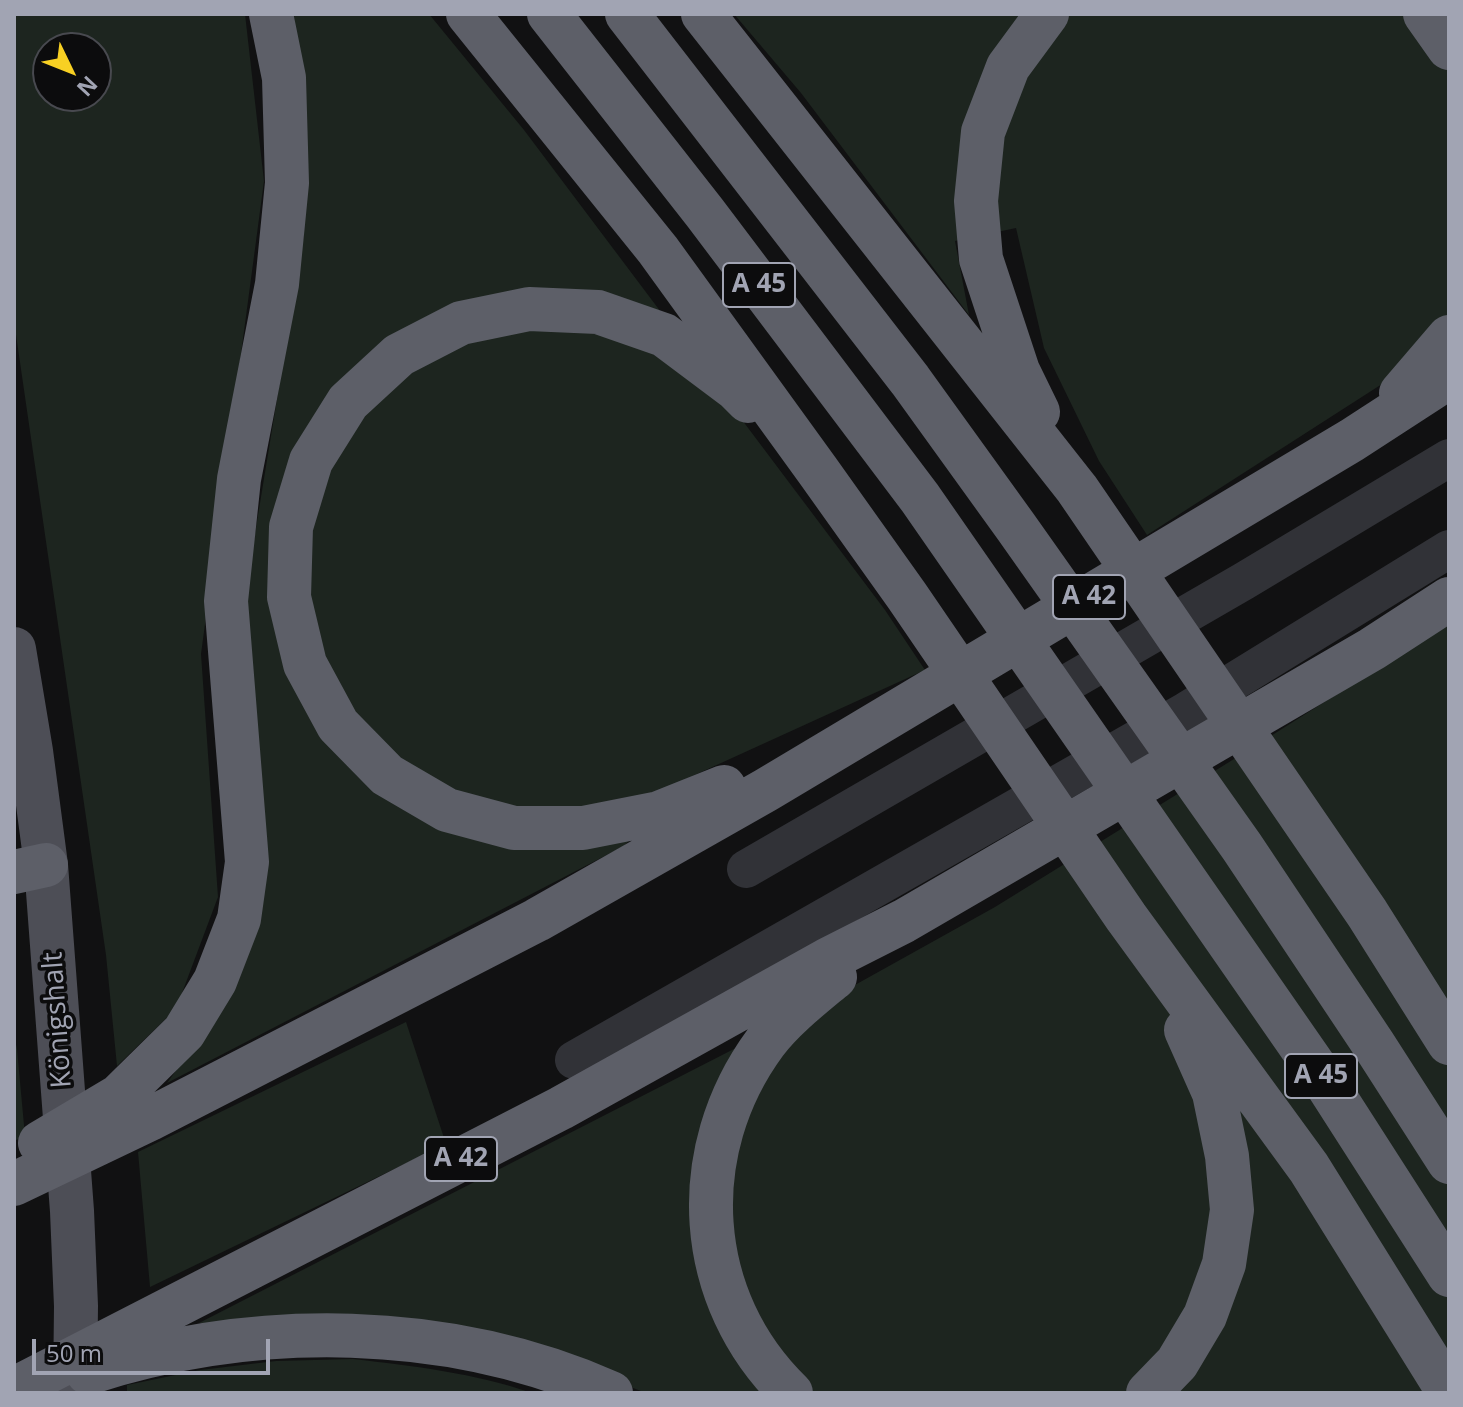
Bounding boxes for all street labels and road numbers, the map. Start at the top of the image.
road number: A 45 [723,263,795,307]
road number: A 42 [1053,575,1125,619]
street label: Königshalt [36,951,80,1089]
road number: A 45 [1285,1054,1357,1098]
road number: A 42 [425,1137,497,1181]

